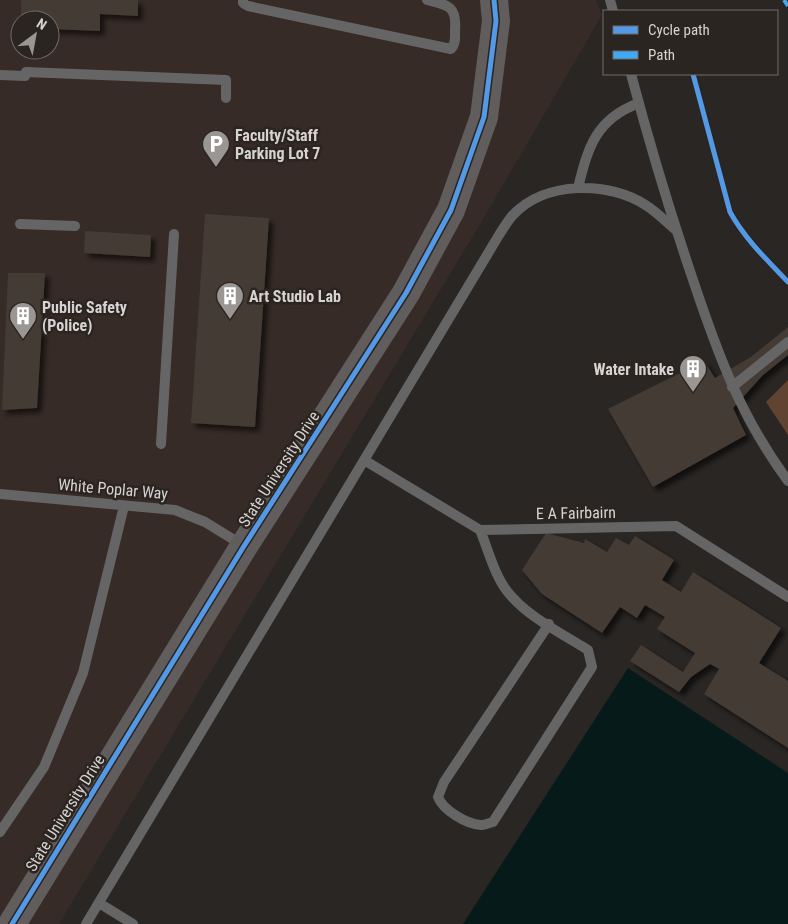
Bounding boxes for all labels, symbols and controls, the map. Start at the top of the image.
north arrow [10,10,60,60]
legend [603,10,778,75]
text: N [34,15,50,33]
text: Cycle path [648,21,710,39]
text: Path [648,46,675,64]
place label: Faculty/Staff Parking Lot 7 [235,126,320,163]
parking icon: Faculty/Staff Parking Lot 7 [201,129,231,168]
building icon: Art Studio Lab [215,281,245,320]
place label: Art Studio Lab [249,287,341,306]
place label: Public Safety (Police) [42,298,127,335]
building icon: Public Safety (Police) [8,301,38,340]
building icon: Water Intake [678,354,708,393]
place label: Water Intake [593,360,674,379]
street label: State University Drive [235,408,323,530]
street label: White Poplar Way [57,475,169,503]
street label: E A Fairbairn [536,503,616,523]
street label: State University Drive [21,751,109,875]

